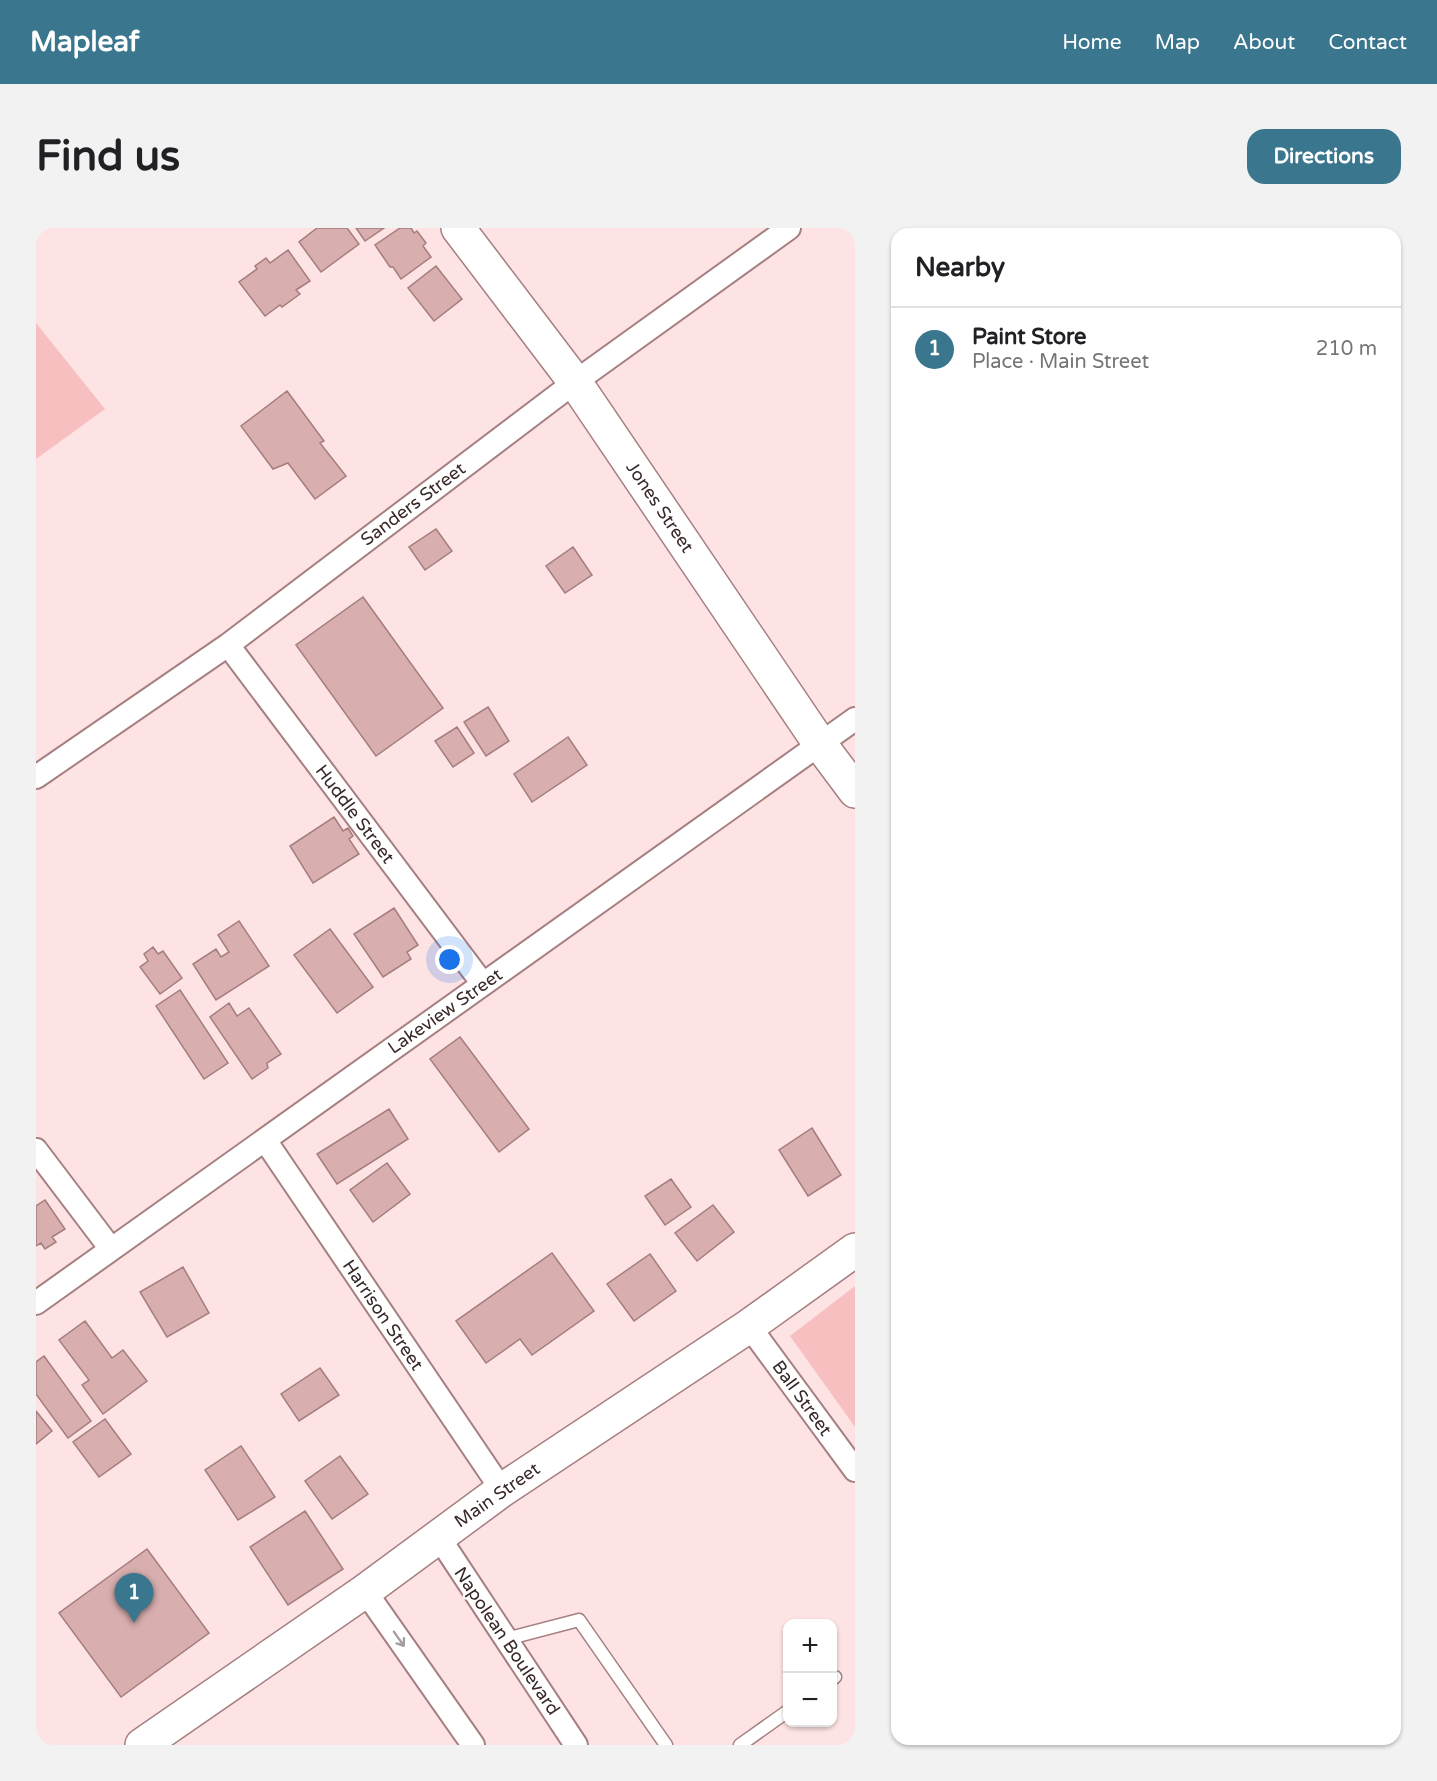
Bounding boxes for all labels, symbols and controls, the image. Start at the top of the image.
text: Mapleaf [30,25,139,59]
text: Home [1062,30,1122,55]
text: Map [1155,30,1200,55]
text: About [1233,30,1295,55]
text: Contact [1328,30,1407,55]
button: Directions [1247,129,1401,184]
text: Find us [36,131,180,182]
text: Nearby [915,252,1005,283]
text: Paint Store [972,324,1087,350]
text: 1 [928,337,941,361]
text: 210 m [1316,337,1377,361]
text: Place · Main Street [972,350,1149,374]
street label: Sanders Street [356,457,470,551]
street label: Jones Street [621,457,699,557]
street label: Huddle Street [311,760,399,868]
your location [435,945,464,974]
street label: Lakeview Street [384,963,507,1059]
street label: Harrison Street [338,1256,428,1375]
street label: Ball Street [767,1356,837,1440]
street label: Main Street [450,1458,544,1532]
street label: Napolean Boulevard [449,1563,565,1719]
pin: 1 [114,1574,154,1623]
map controls [783,1619,837,1727]
button: + [783,1619,837,1673]
one-way arrow [393,1631,405,1647]
button: − [783,1673,837,1727]

